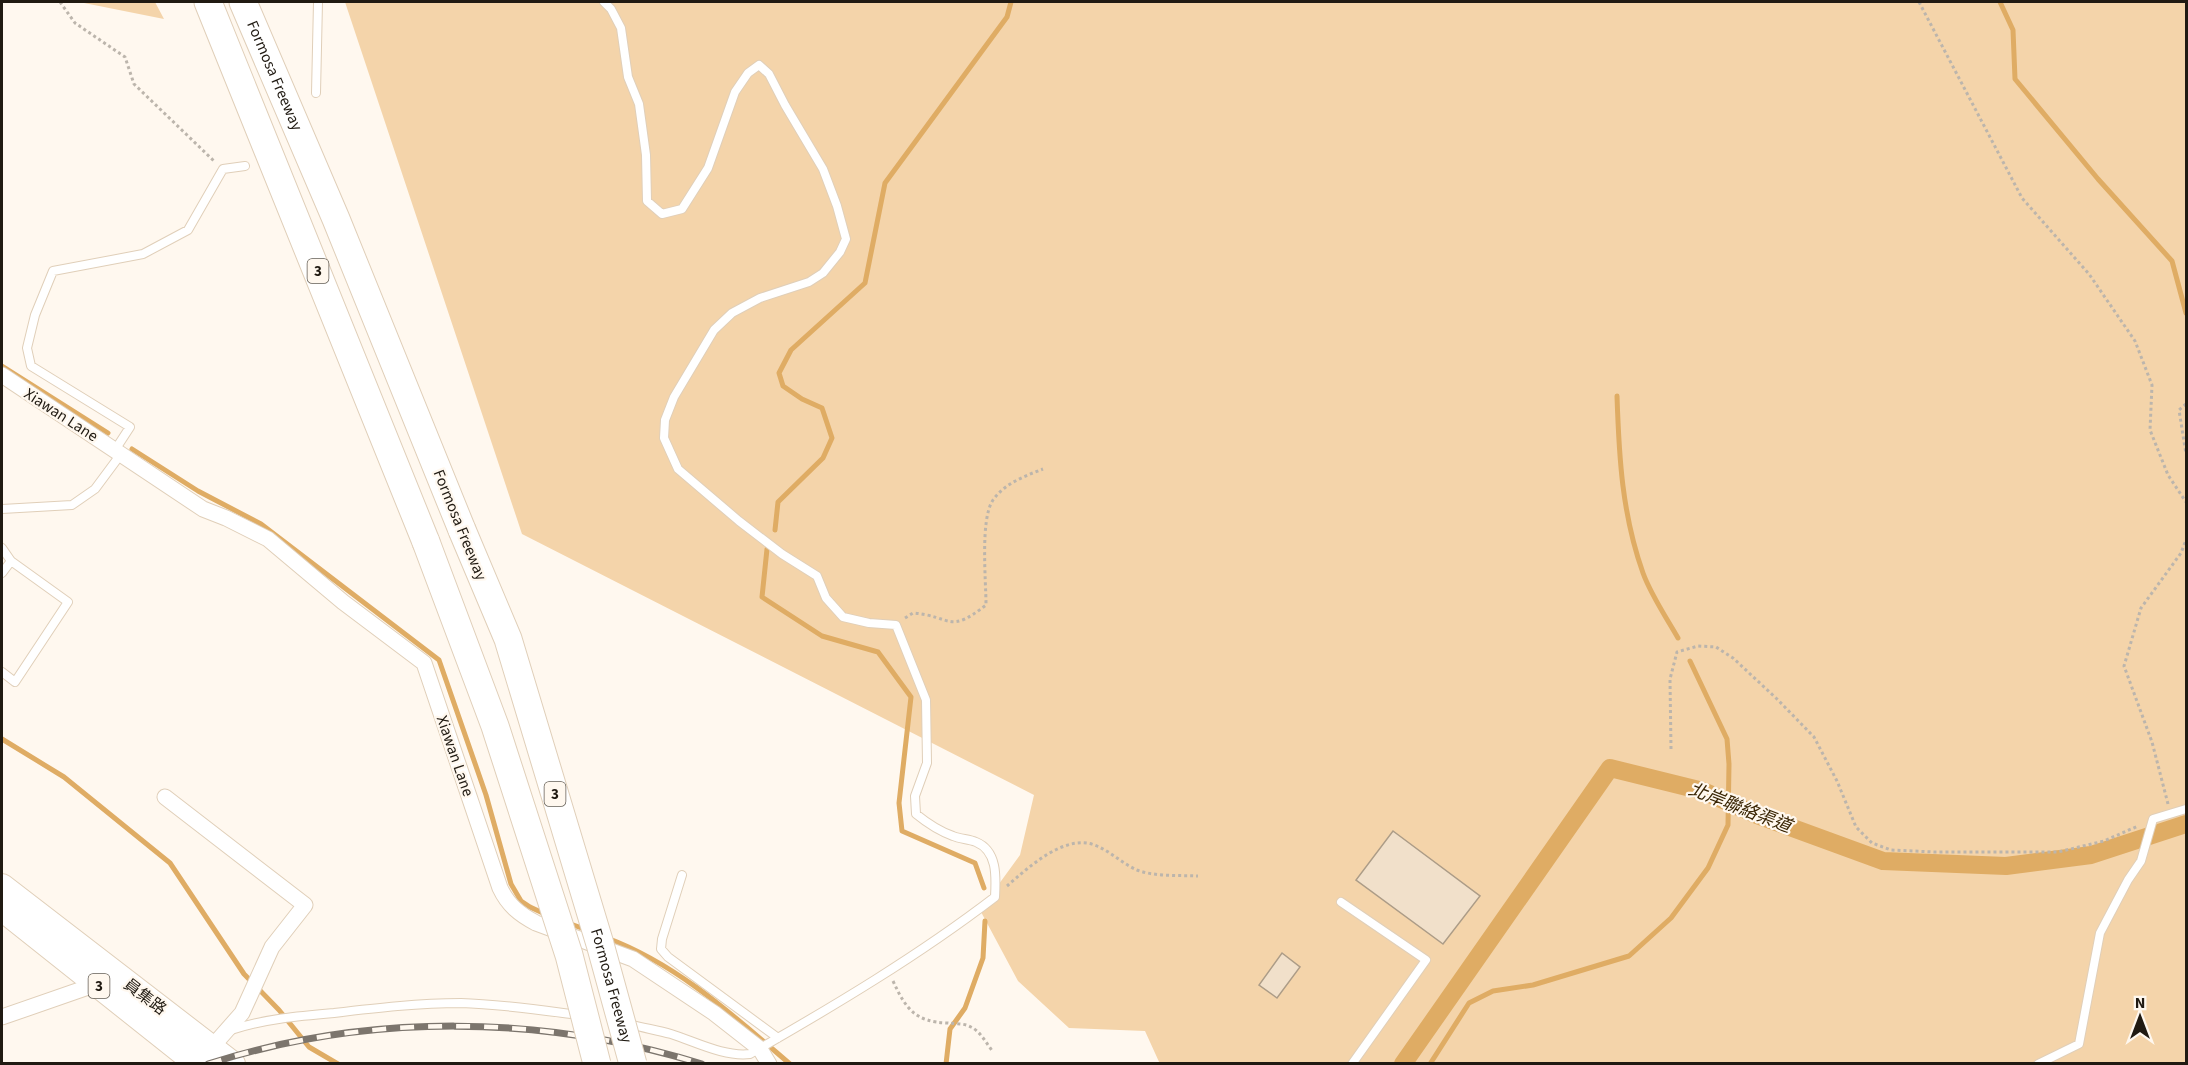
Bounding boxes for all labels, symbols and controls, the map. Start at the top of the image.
street label: Formosa Freeway [241,17,308,134]
road number: 3 [308,259,328,283]
street label: Xiawan Lane [20,383,102,447]
street label: Formosa Freeway [428,466,492,584]
street label: Xiawan Lane [431,713,479,799]
water label: 北岸聯絡渠道 [1685,777,1798,840]
road number: 3 [544,782,566,806]
street label: Formosa Freeway [585,926,638,1046]
road number: 3 [88,974,110,998]
street label: 員集路 [119,974,171,1020]
north arrow [2110,987,2170,1047]
text: N [2135,992,2145,1014]

